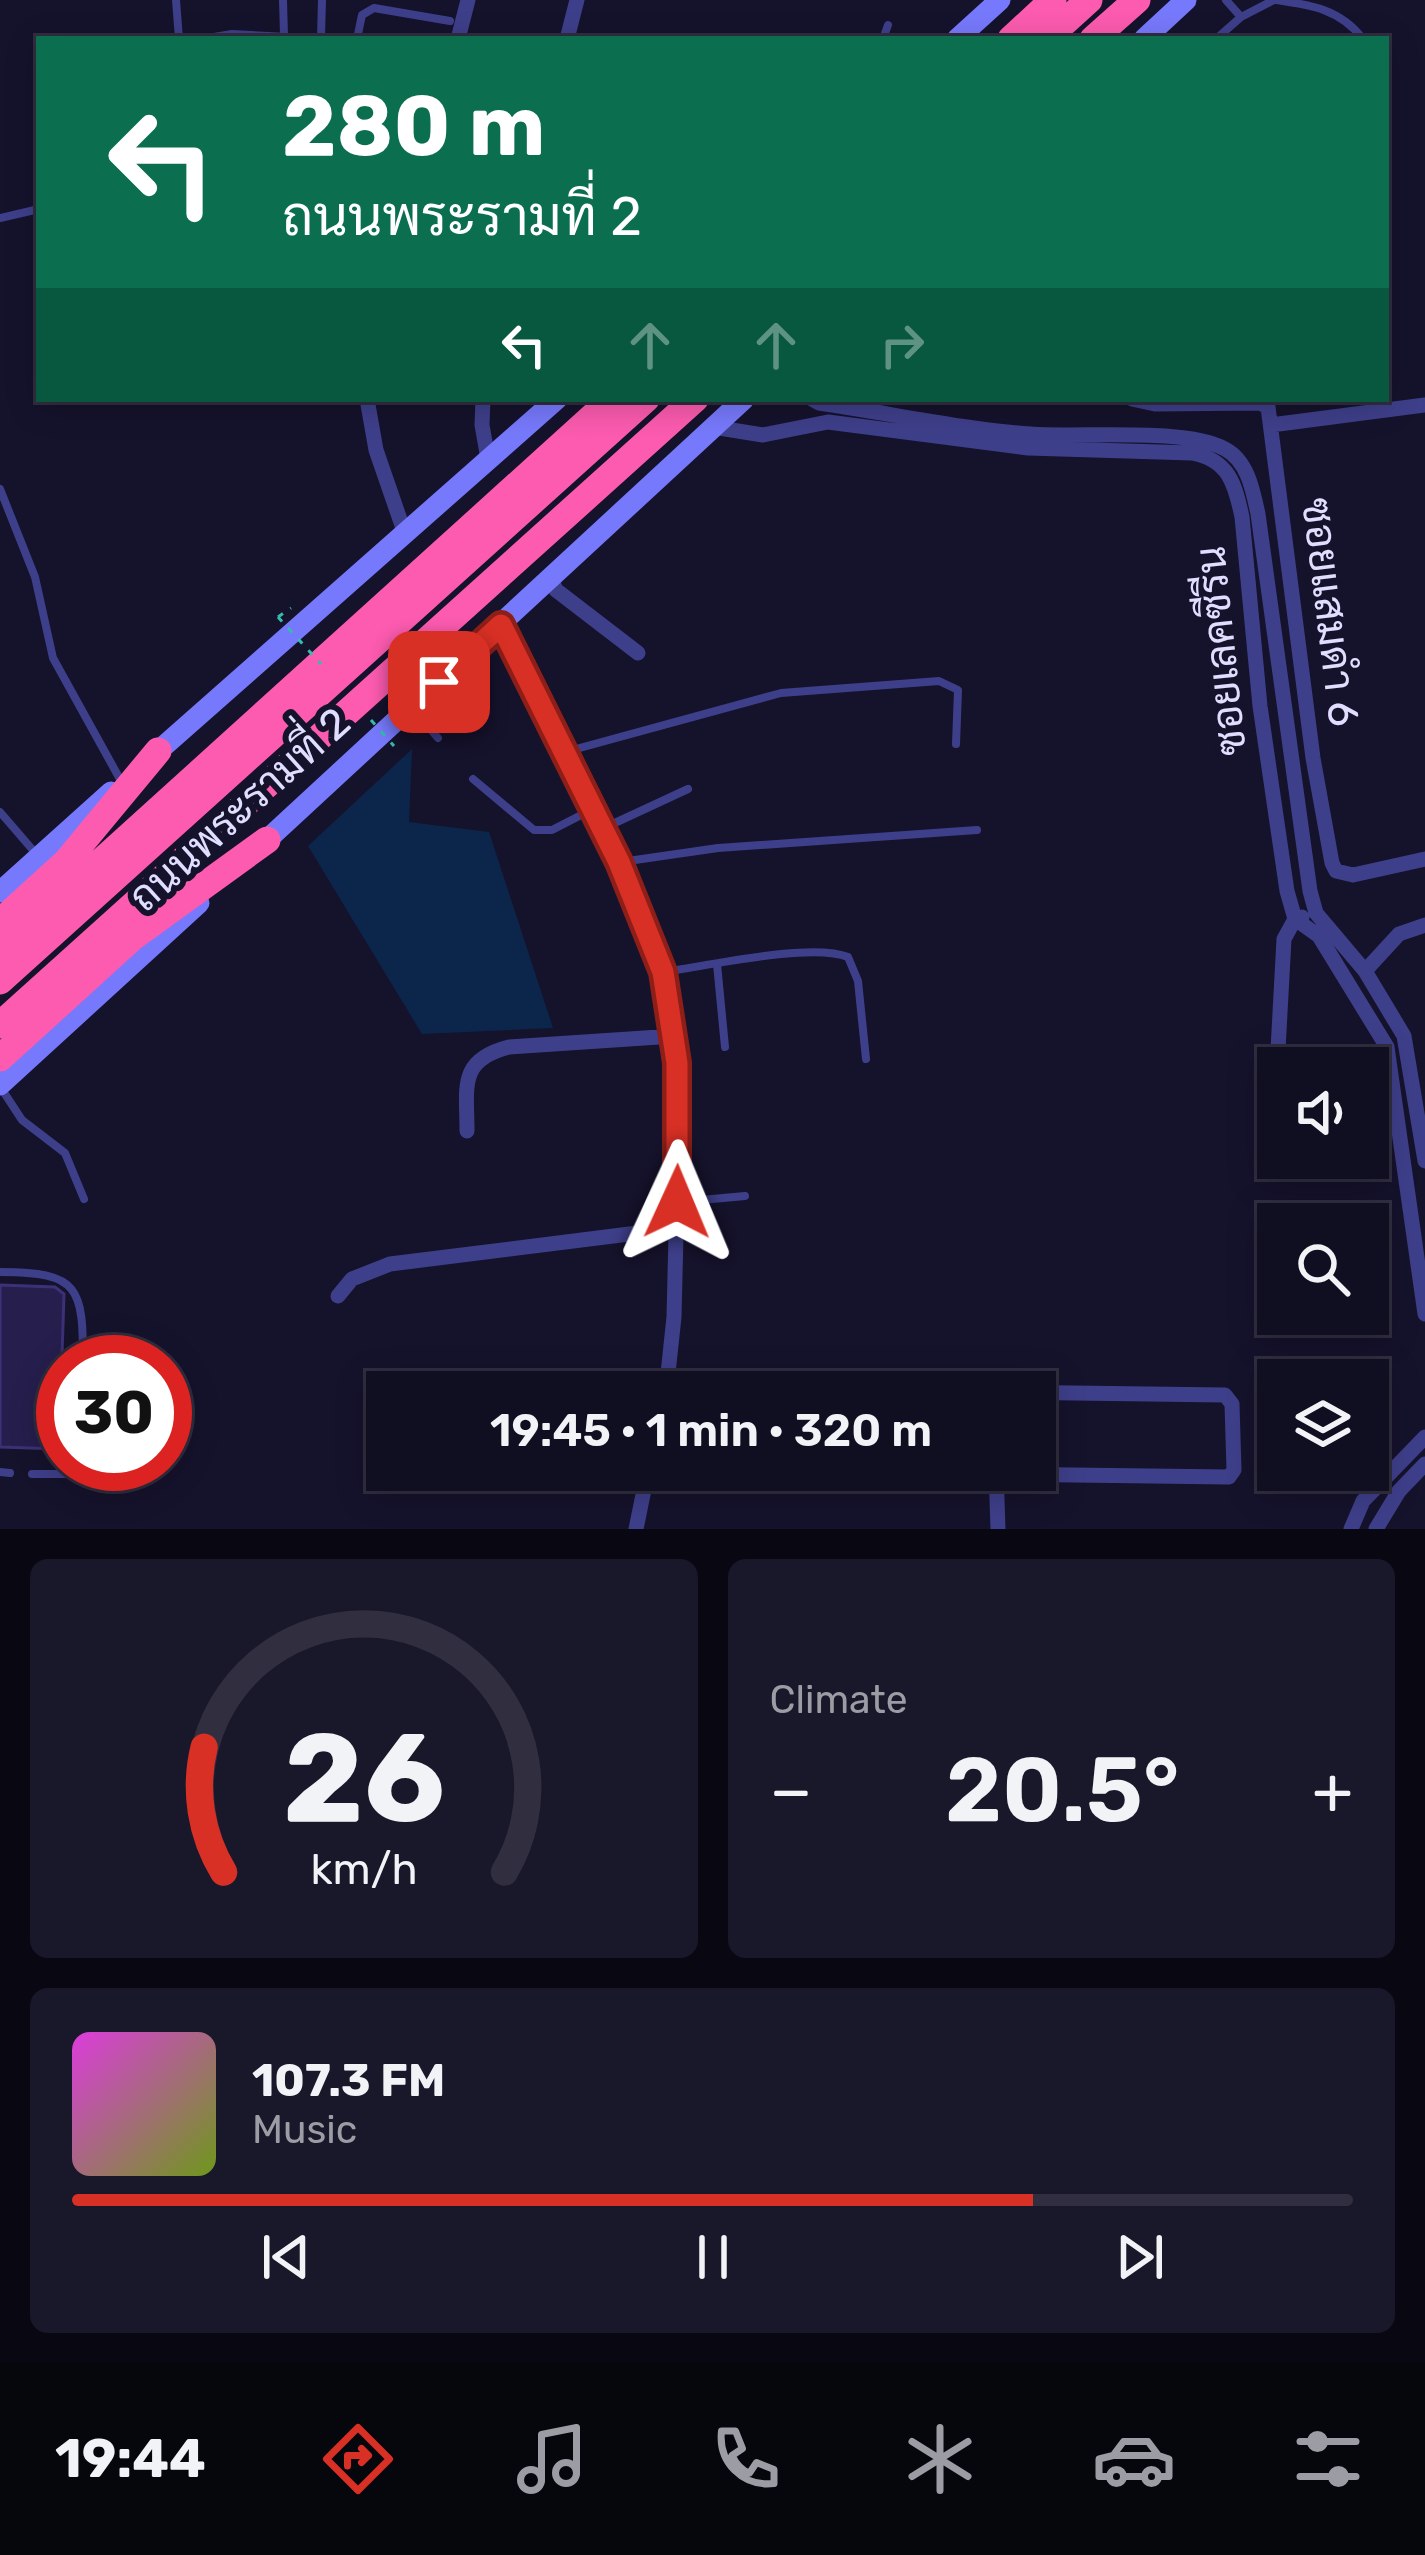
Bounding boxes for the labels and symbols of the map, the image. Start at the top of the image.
street label: ซอยแสมดำ 6 [1291,495,1369,729]
street label: ซอยเลคซีรีน [1183,544,1257,758]
pin [388,631,490,733]
street label: ถนนพระรามที่ 2 [110,688,360,922]
position arrow [614,1139,740,1265]
speed limit sign: 30 [36,1335,192,1491]

